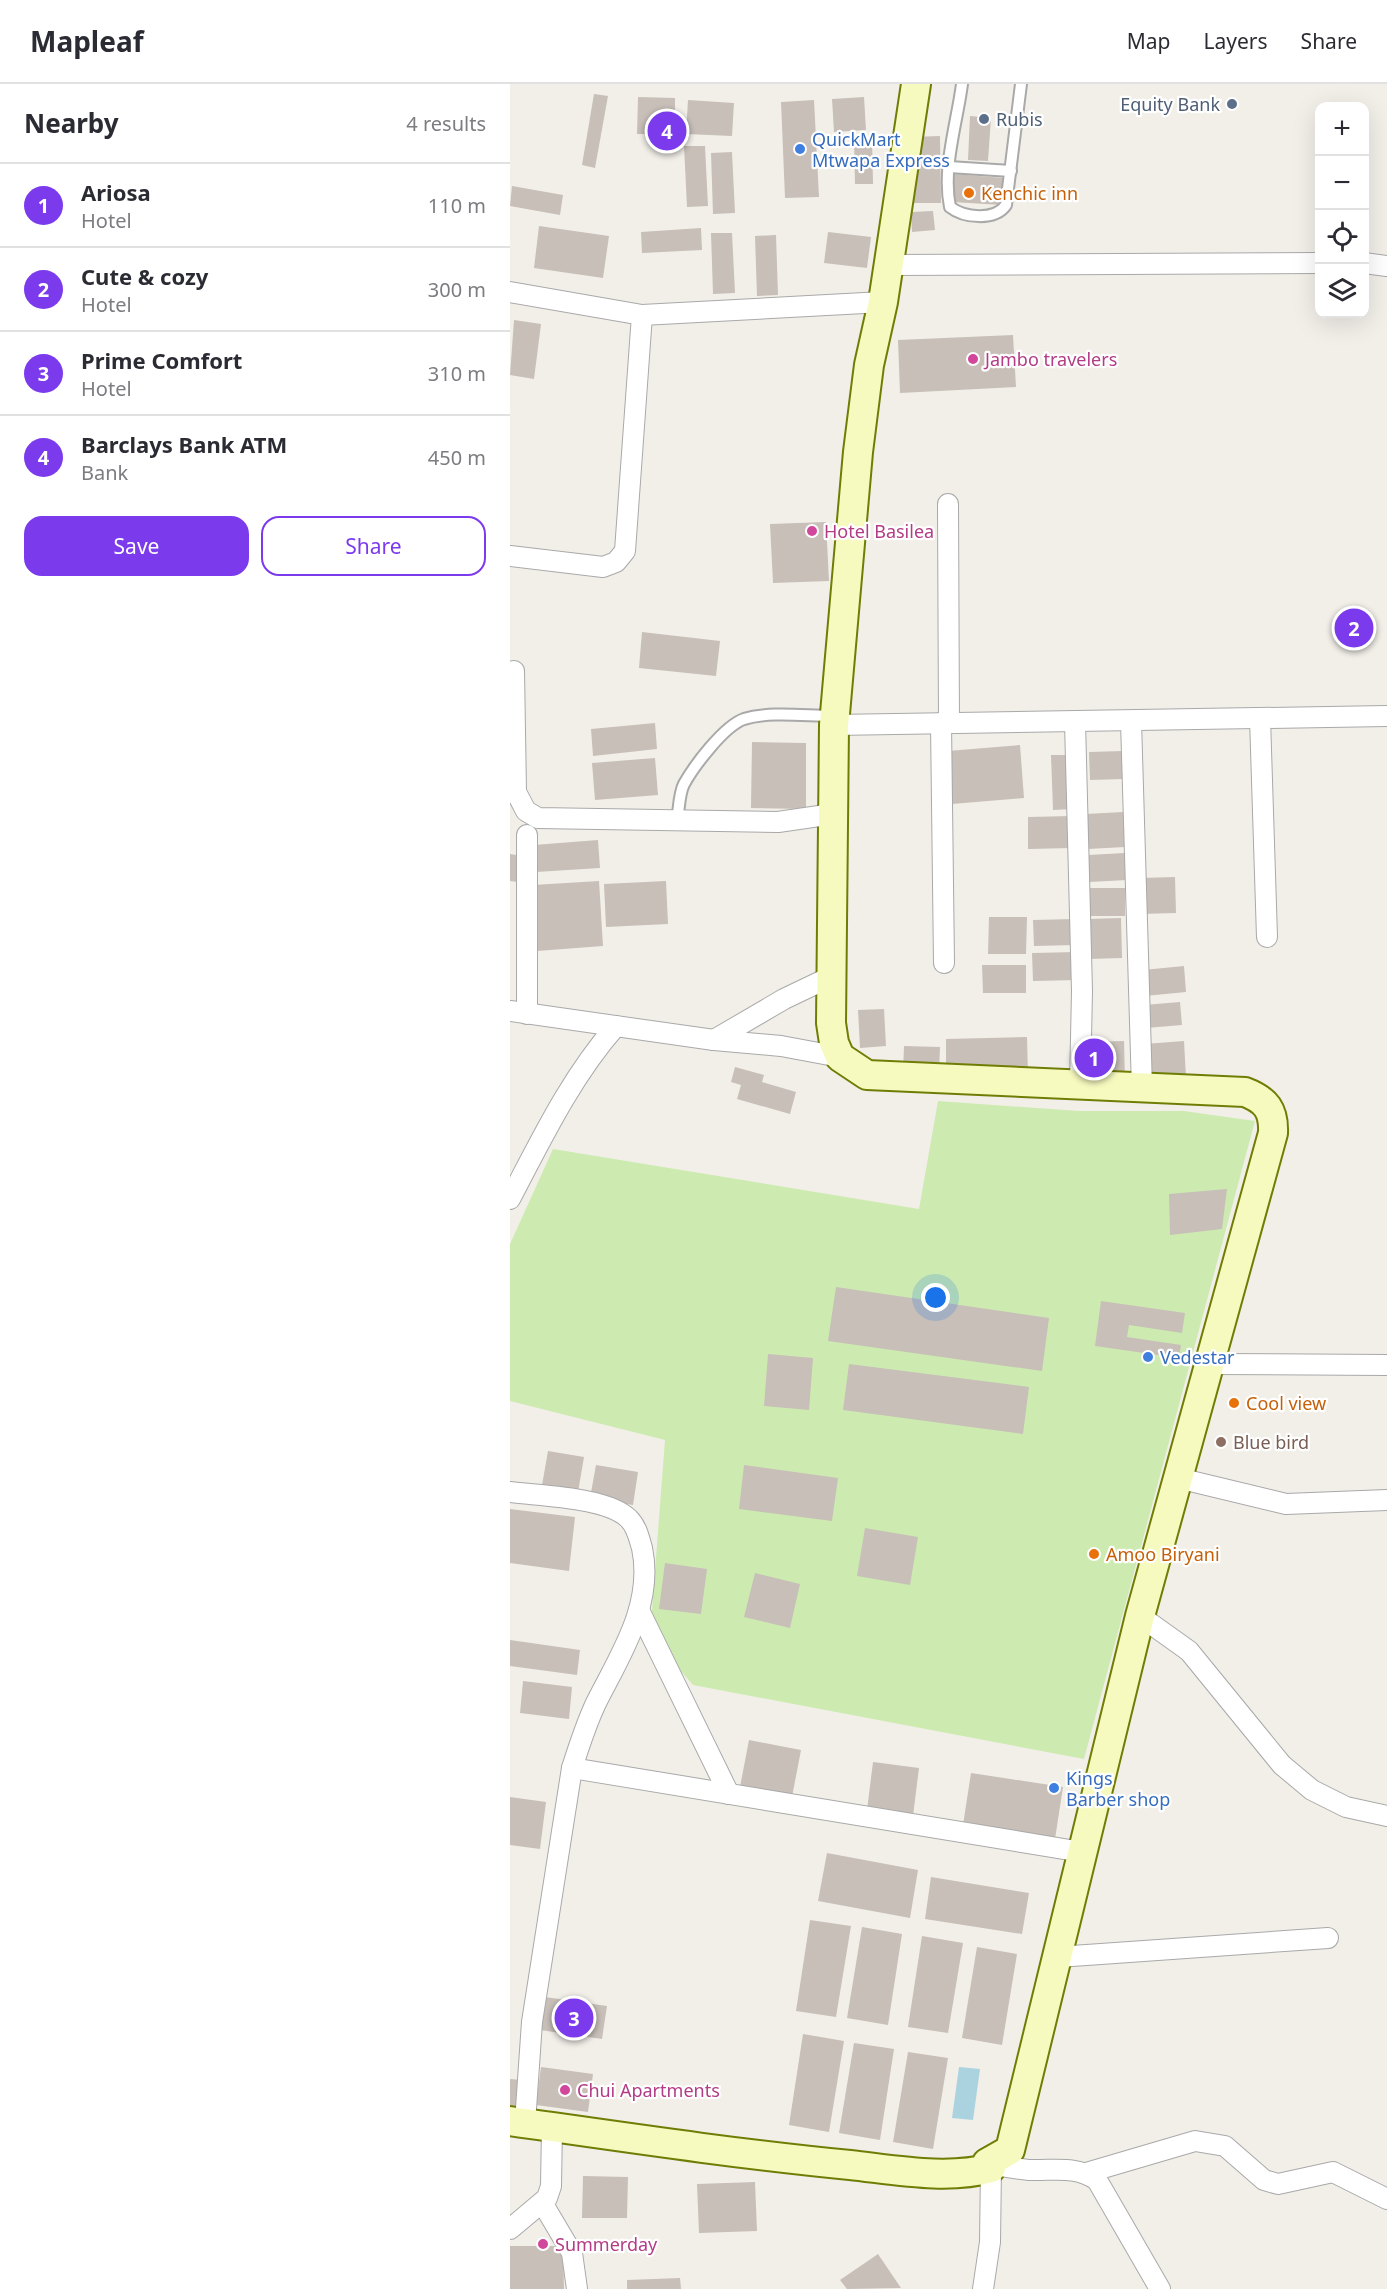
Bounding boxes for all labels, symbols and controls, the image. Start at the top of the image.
text: Mapleaf [30,22,144,60]
text: Map [1127,27,1171,55]
text: Layers [1204,27,1268,55]
text: Share [1301,27,1357,55]
place label: Equity Bank [1120,92,1220,116]
marker: Equity Bank [1225,97,1239,111]
map controls [1315,102,1369,318]
button: + [1315,102,1369,156]
text: Nearby [24,105,119,141]
place label: Rubis [996,107,1043,131]
pin: 4 [648,108,686,154]
text: 4 results [406,110,486,137]
marker: Rubis [977,112,991,126]
place label: QuickMart Mtwapa Express [812,127,950,172]
marker: QuickMart Mtwapa Express [793,142,807,156]
button: − [1315,156,1369,210]
text: Ariosa [81,177,151,207]
place label: Kenchic inn [981,181,1078,205]
marker: Kenchic inn [962,186,976,200]
text: 1 [38,192,49,219]
text: 110 m [428,192,486,219]
text: Hotel [81,207,132,234]
button: locate [1315,210,1369,264]
text: Cute & cozy [81,261,208,291]
button: layers [1315,264,1369,318]
text: 2 [38,276,49,303]
text: 300 m [428,276,486,303]
text: Hotel [81,291,132,318]
text: Prime Comfort [81,345,242,375]
place label: Jambo travelers [983,347,1117,371]
marker: Jambo travelers [966,352,980,366]
text: 3 [38,360,49,387]
text: 310 m [428,360,486,387]
text: Hotel [81,375,132,402]
text: Barclays Bank ATM [81,429,287,459]
text: 4 [38,444,49,471]
text: 450 m [428,444,486,471]
text: Bank [81,459,128,486]
button: Save [24,516,249,576]
button: Share [261,516,486,576]
place label: Hotel Basilea [824,519,934,543]
marker: Hotel Basilea [805,524,819,538]
pin: 2 [1334,606,1374,650]
pin: 1 [1074,1036,1114,1080]
your location [921,1283,950,1312]
place label: Vedestar [1160,1345,1235,1369]
marker: Vedestar [1141,1350,1155,1364]
place label: Cool view [1246,1391,1326,1415]
marker: Cool view [1227,1396,1241,1410]
place label: Blue bird [1233,1430,1309,1454]
marker: Blue bird [1214,1435,1228,1449]
place label: Amoo Biryani [1106,1542,1220,1566]
marker: Amoo Biryani [1087,1547,1101,1561]
place label: Kings Barber shop [1066,1766,1170,1811]
marker: Kings Barber shop [1047,1781,1061,1795]
pin: 3 [554,1996,594,2040]
place label: Chui Apartments [577,2078,720,2102]
marker: Chui Apartments [558,2083,572,2097]
place label: Summerday [555,2232,658,2256]
marker: Summerday [536,2237,550,2251]

